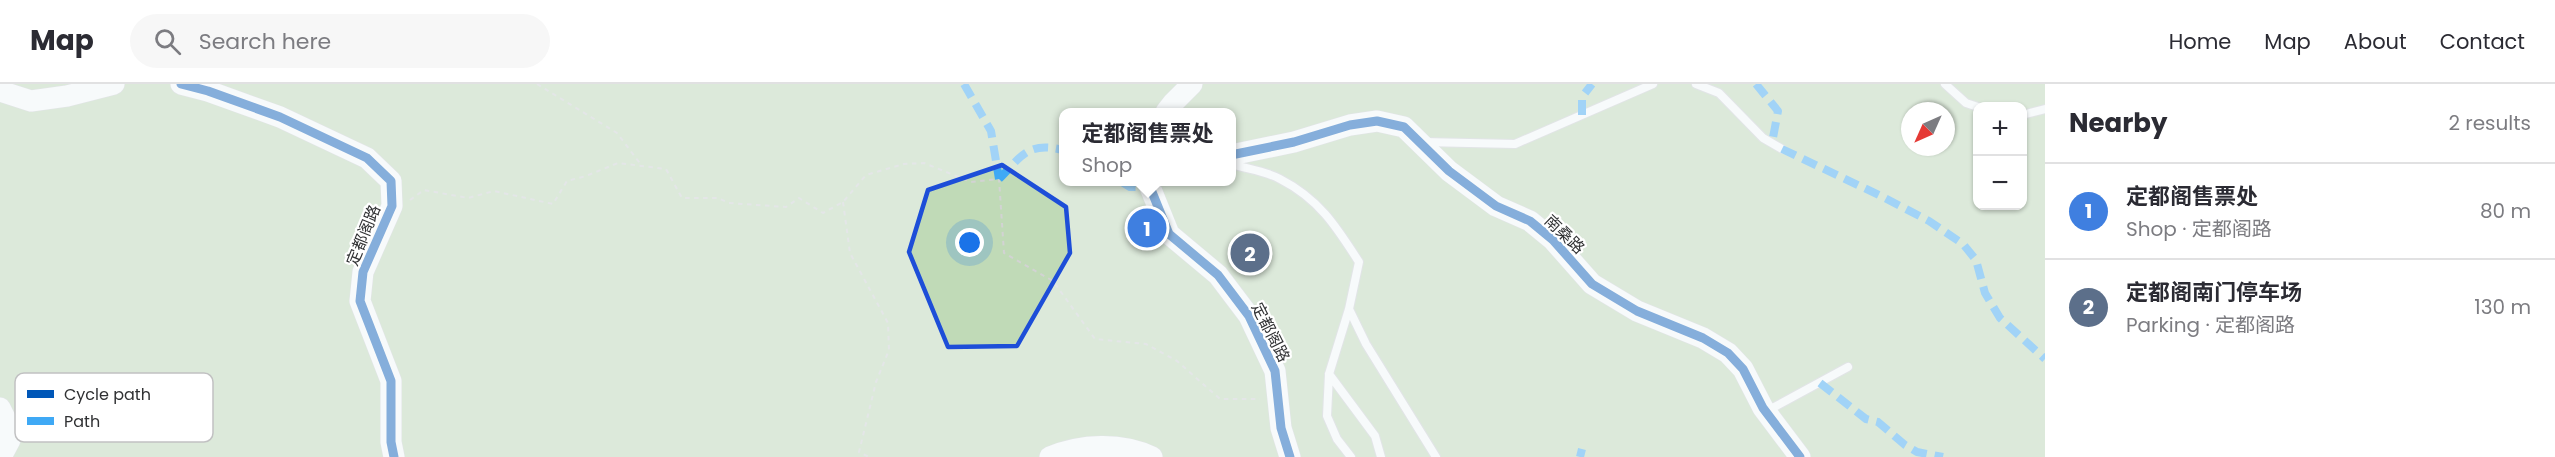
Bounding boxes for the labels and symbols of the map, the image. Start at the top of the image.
north arrow [1901,102,1955,156]
street label: 定都阁路 [341,201,386,269]
pin: 1 [1128,206,1166,250]
street label: 南桑路 [1539,209,1590,259]
your location [955,228,984,257]
pin: 2 [1230,230,1270,276]
street label: 定都阁路 [1246,298,1295,366]
legend [15,373,213,442]
text: Cycle path [64,383,151,406]
text: Path [64,410,100,433]

